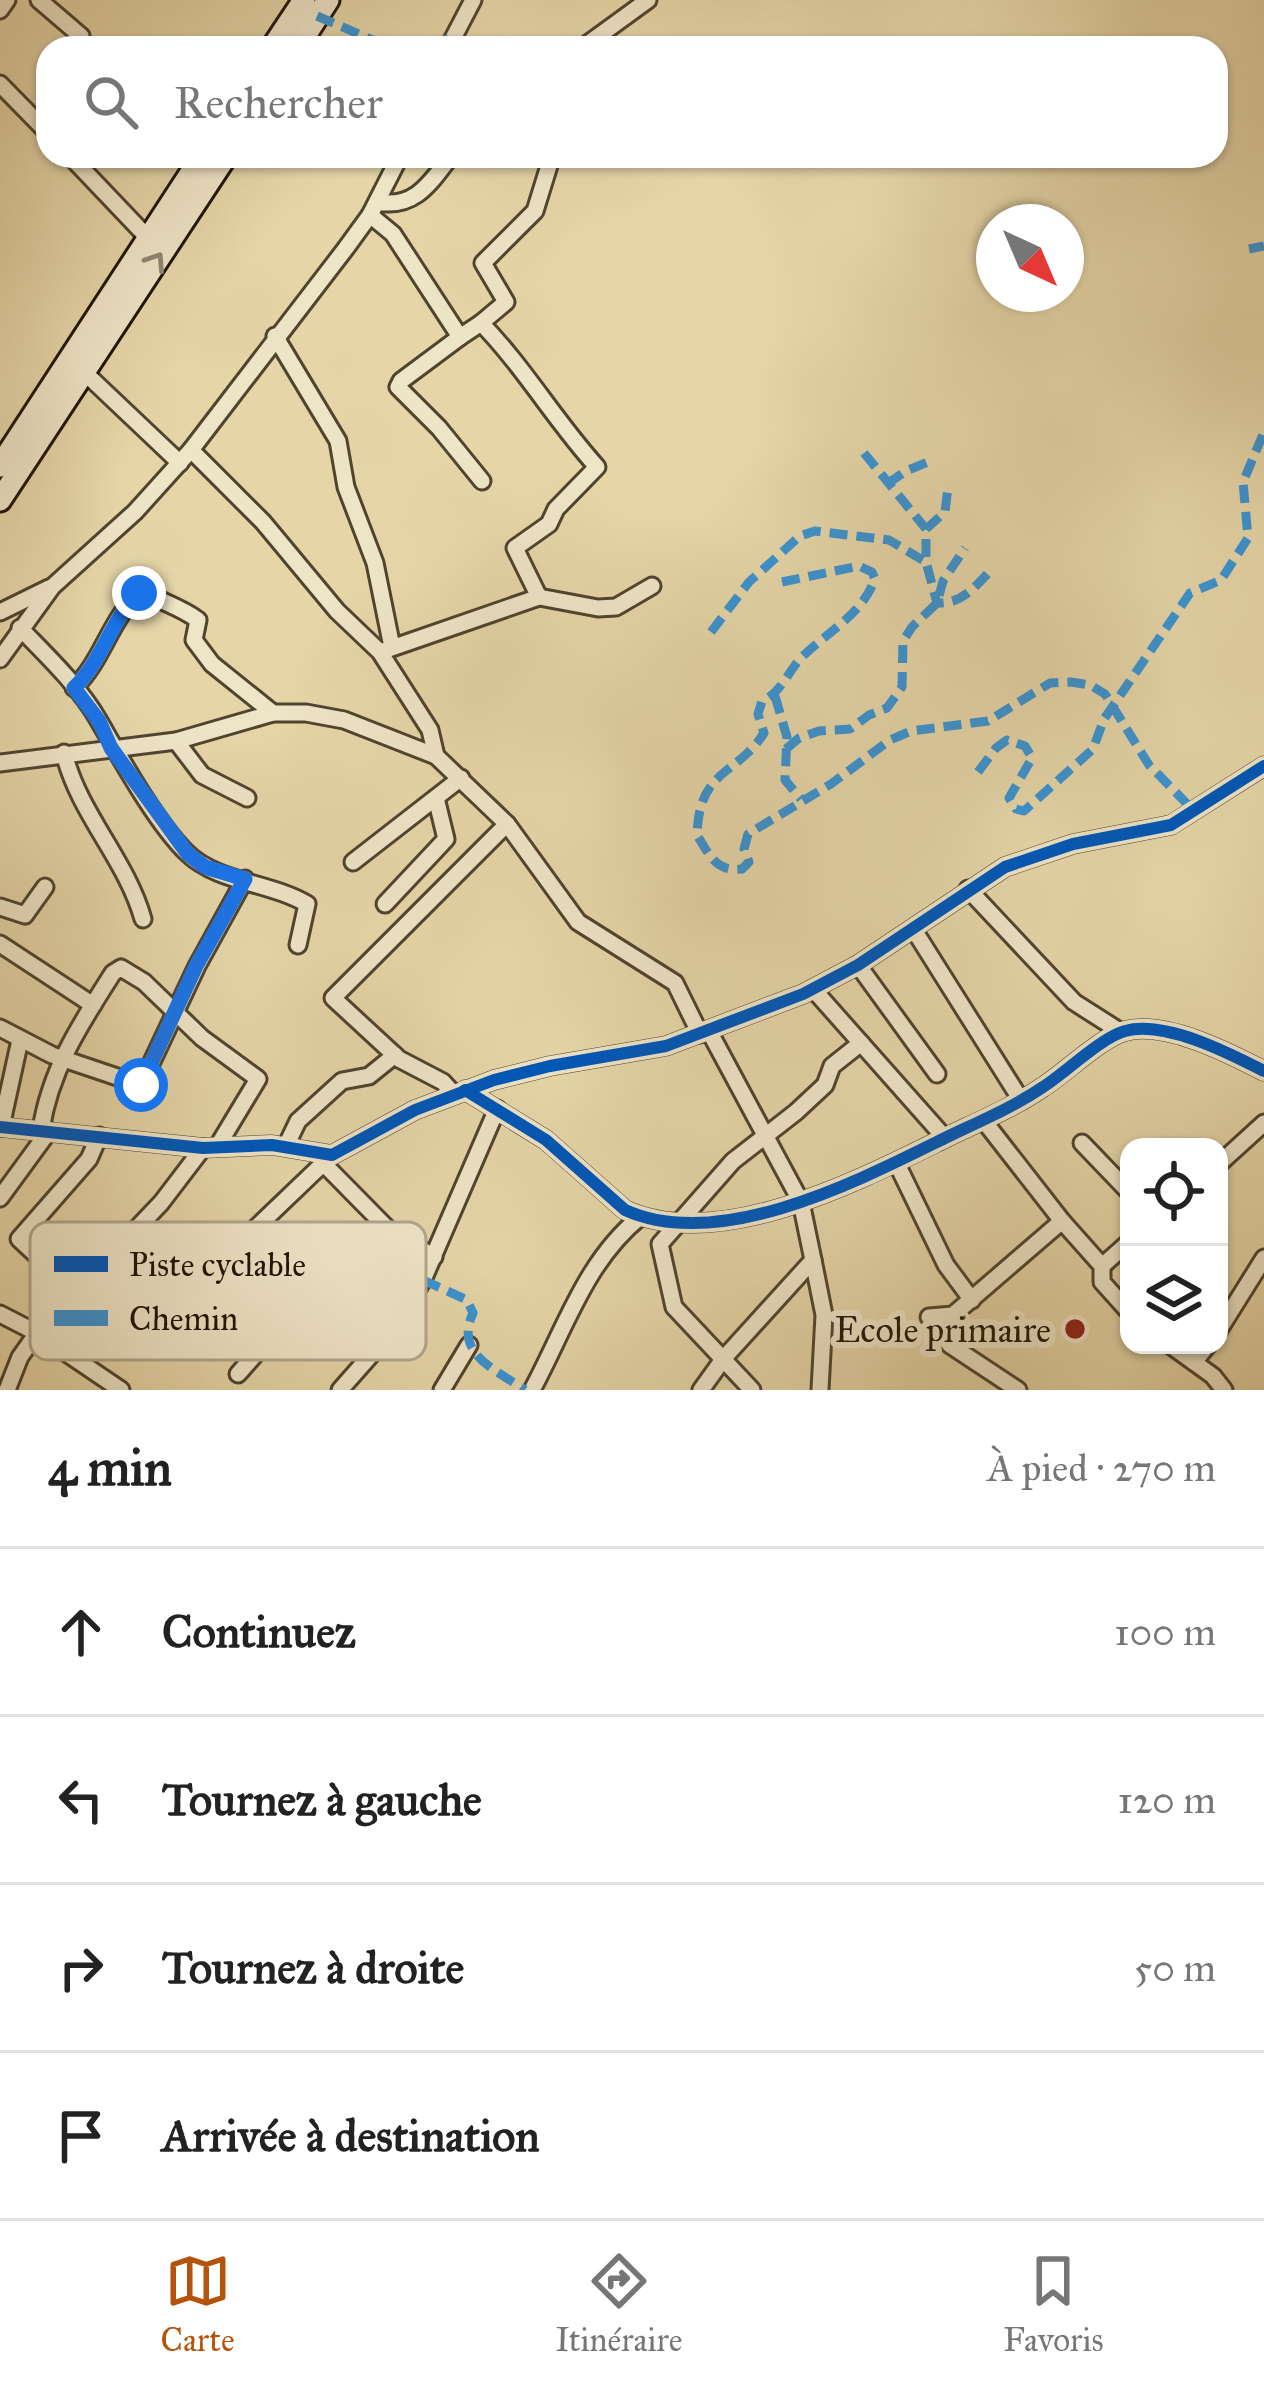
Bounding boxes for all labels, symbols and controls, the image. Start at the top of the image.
search box [36,36,1228,168]
icon: search [78,69,144,135]
text: Rechercher [174,75,383,130]
north arrow [976,204,1084,312]
one-way arrow [142,253,164,275]
route end [112,566,166,620]
route start [114,1058,168,1112]
map controls [1120,1138,1228,1354]
button: locate [1120,1138,1228,1246]
legend [30,1222,426,1360]
text: Piste cyclable [129,1245,306,1285]
button: layers [1120,1246,1228,1354]
text: Chemin [129,1299,238,1339]
place label: Ecole primaire [835,1308,1051,1352]
marker: Ecole primaire [1062,1316,1088,1342]
text: 4 min [48,1437,172,1499]
text: À pied · 270 m [987,1444,1216,1492]
icon: ahead [48,1599,114,1665]
text: Continuez [162,1604,356,1659]
text: 100 m [1114,1608,1216,1656]
icon: left [48,1767,114,1833]
text: Tournez à gauche [162,1772,482,1827]
text: 120 m [1117,1776,1216,1824]
icon: right [48,1935,114,2001]
text: Tournez à droite [162,1940,464,1995]
text: 50 m [1134,1944,1216,1992]
icon: arrive [48,2103,114,2169]
text: Arrivée à destination [162,2108,540,2163]
tab: Carte [160,2248,235,2360]
tab: Itinéraire [555,2248,683,2360]
tab: Favoris [1003,2248,1104,2360]

